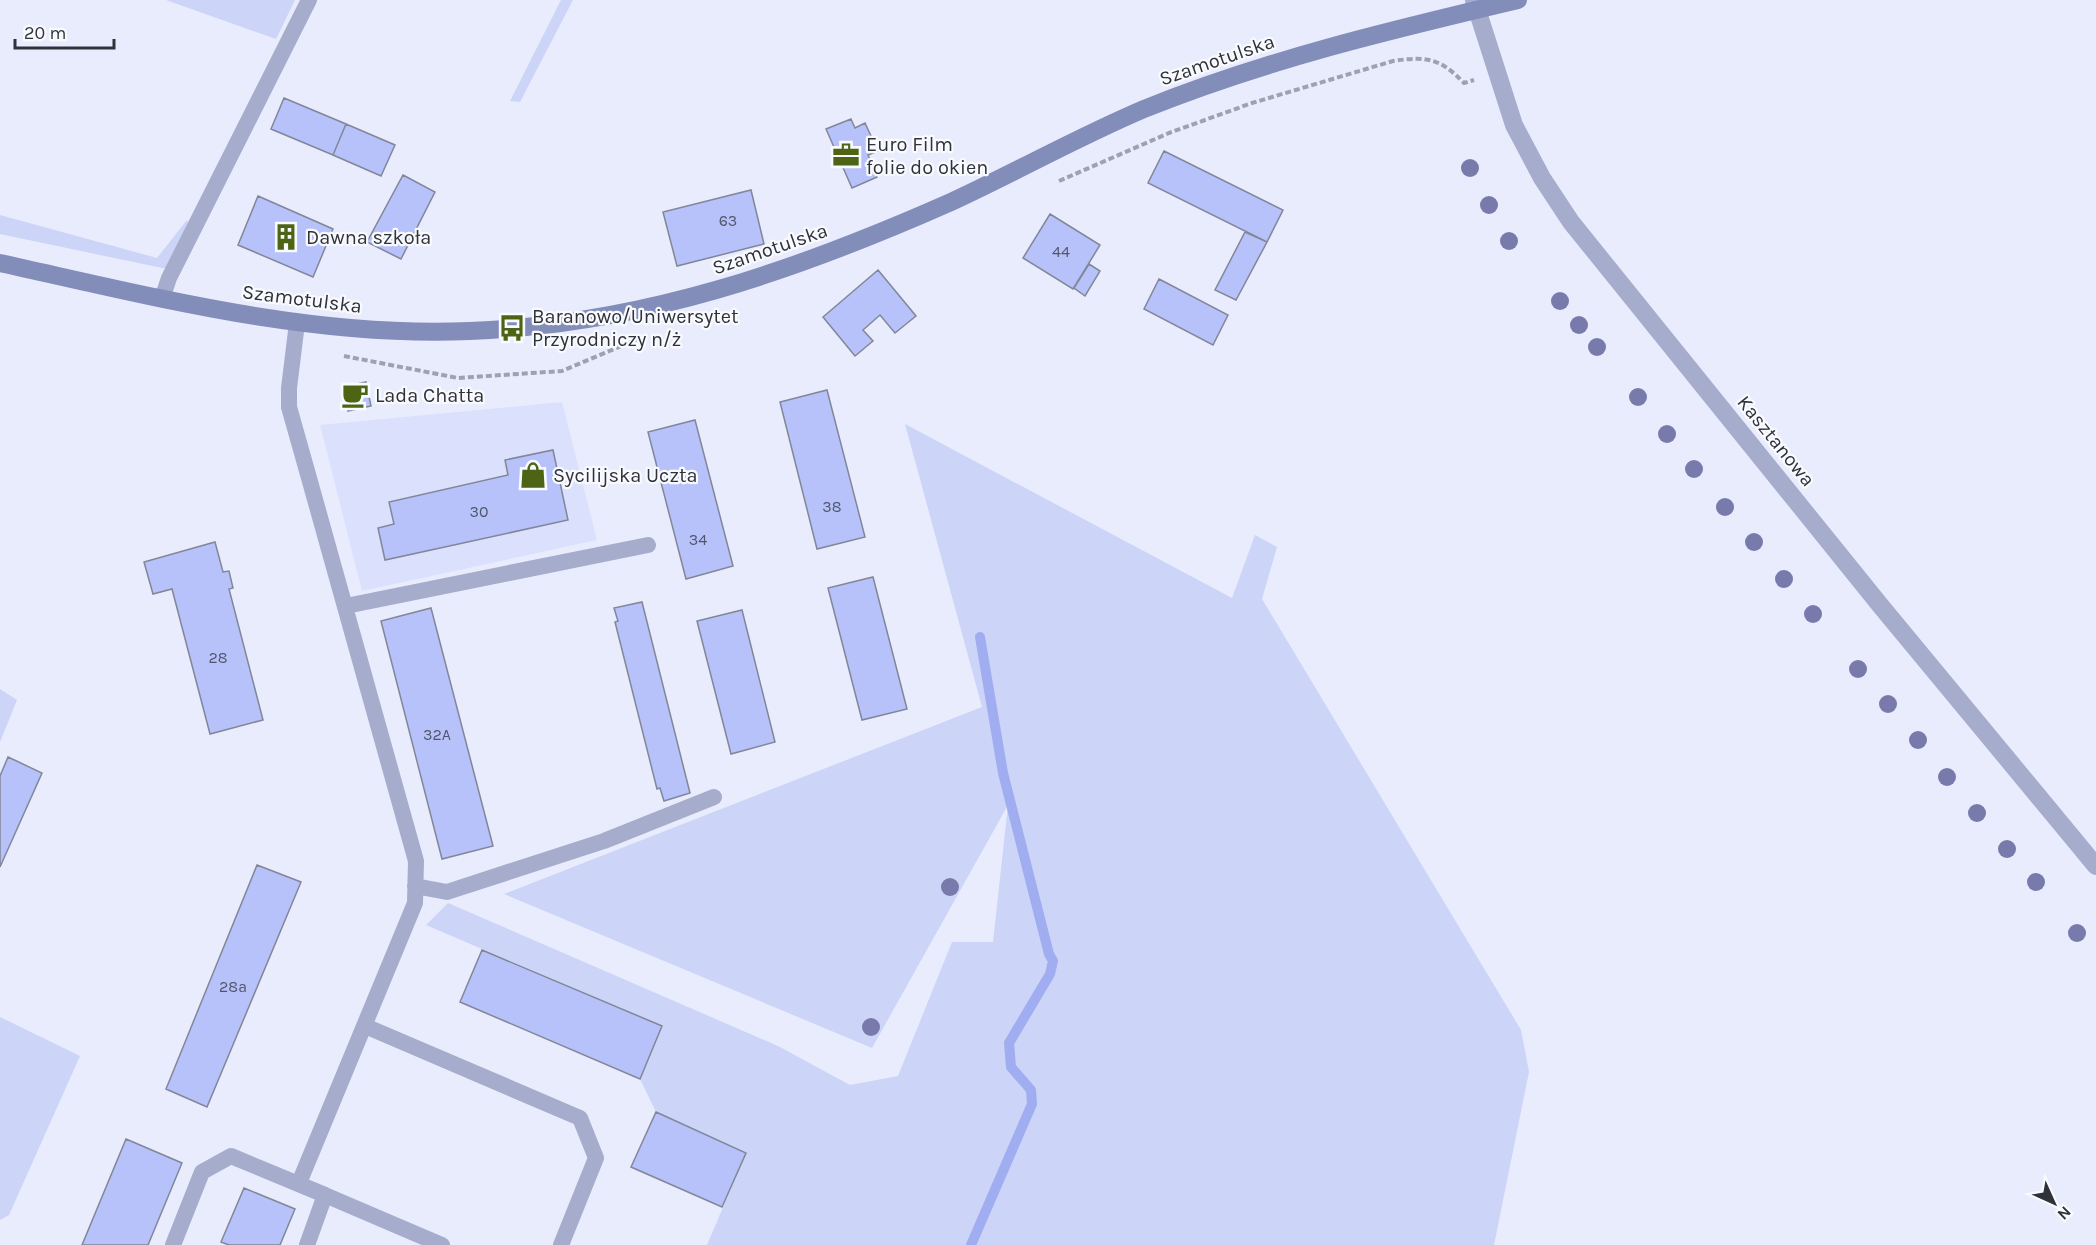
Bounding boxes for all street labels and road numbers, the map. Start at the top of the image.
street label: Szamotulska [1156,30,1278,90]
street label: Szamotulska [709,219,831,279]
street label: Szamotulska [241,280,363,318]
street label: Kasztanowa [1732,391,1820,491]

